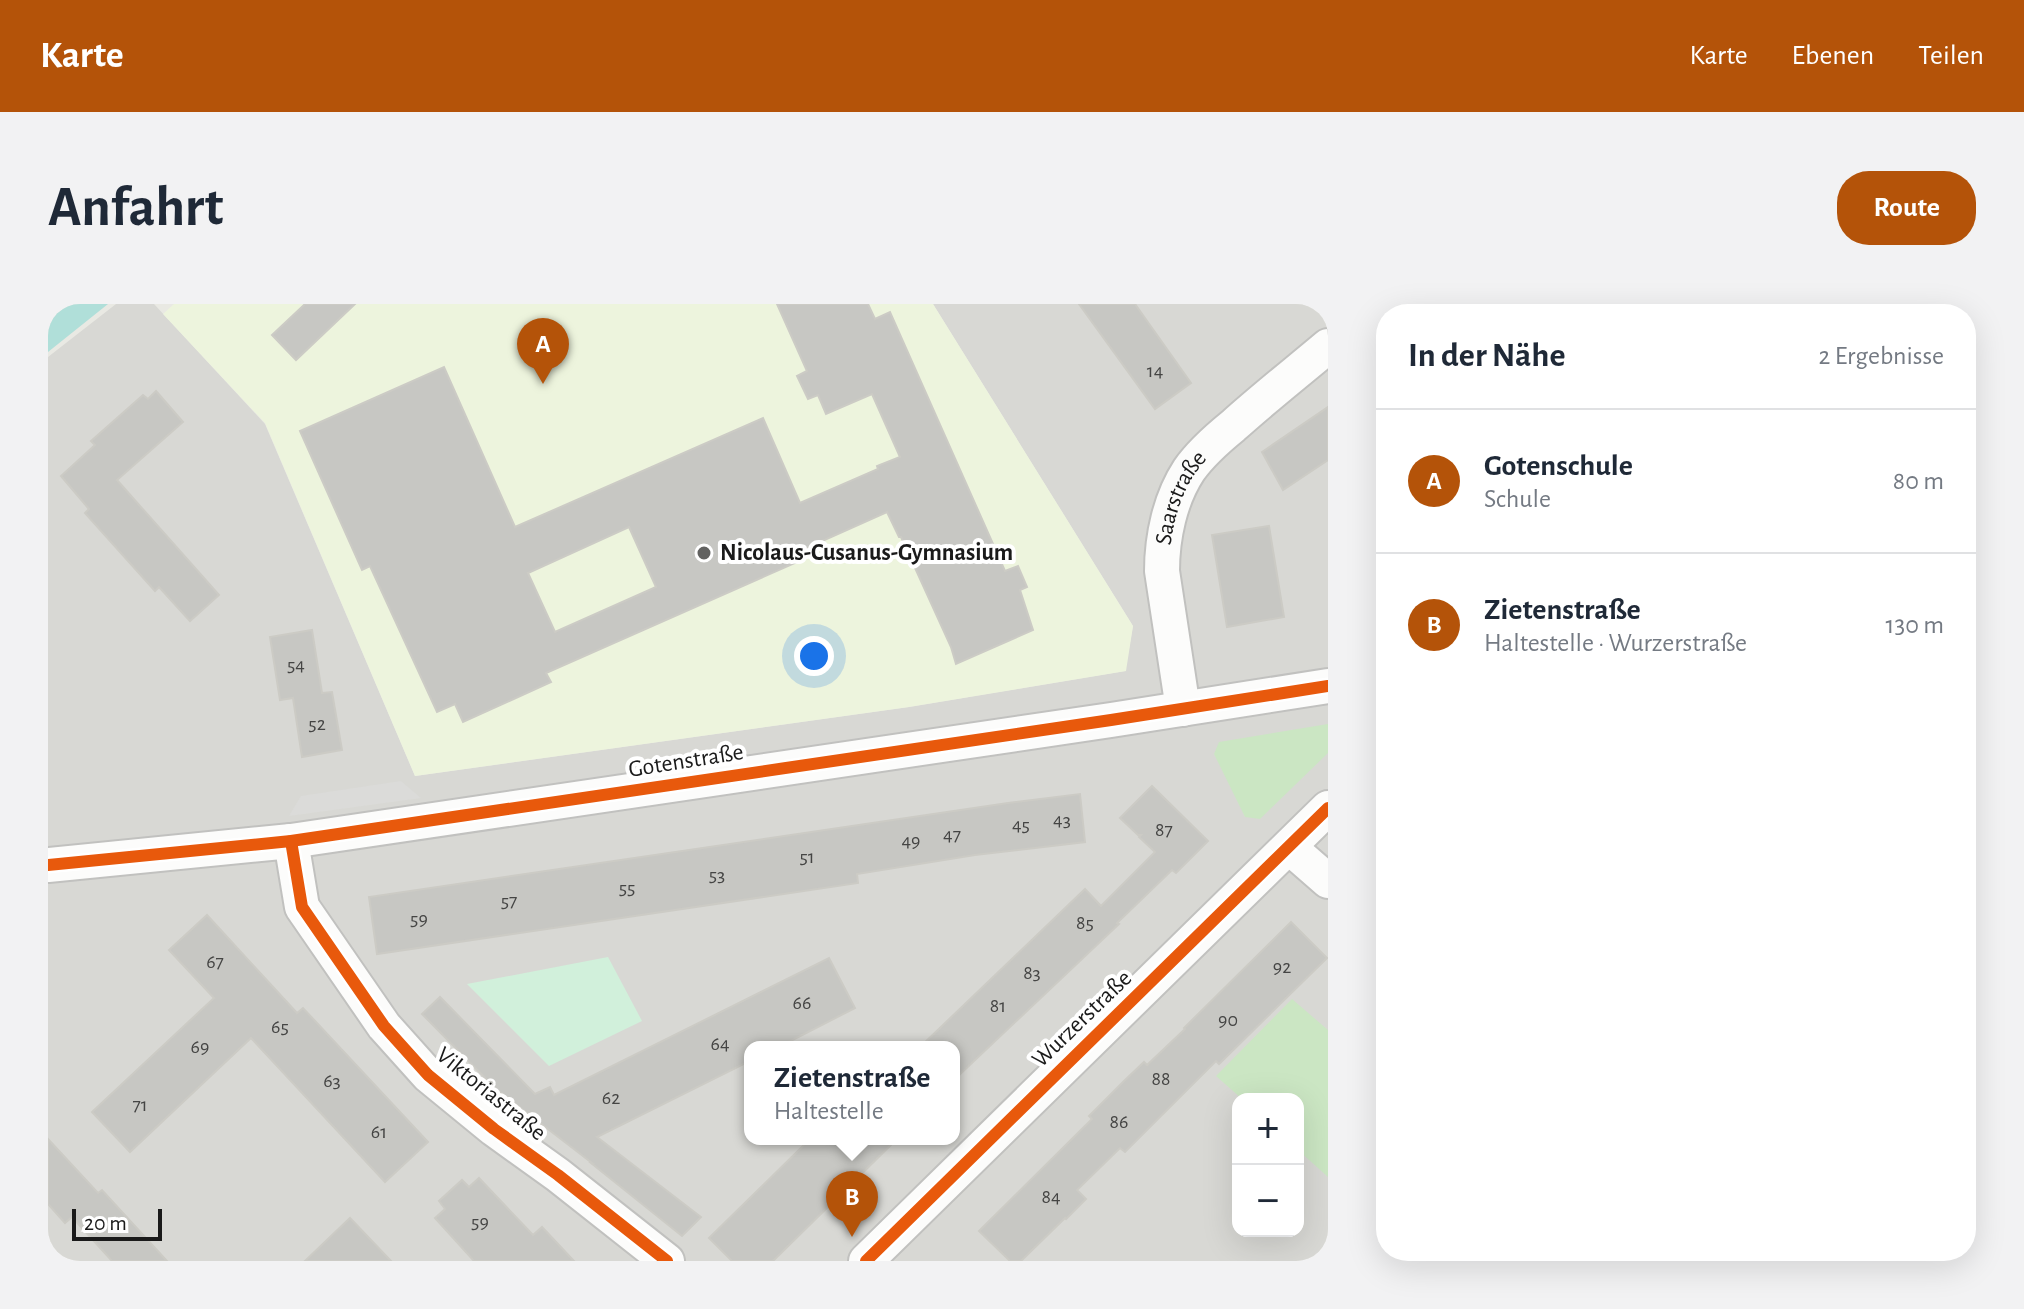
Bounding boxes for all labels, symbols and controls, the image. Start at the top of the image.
text: Karte [40,37,124,75]
text: Karte [1689,42,1748,70]
text: Ebenen [1792,42,1874,70]
text: Teilen [1918,42,1984,70]
button: Route [1837,171,1976,245]
text: Anfahrt [48,180,224,236]
pin: A [517,318,569,384]
text: In der Nähe [1408,339,1565,373]
text: 2 Ergebnisse [1819,343,1944,369]
house number: 14 [1147,361,1163,381]
street label: Saarstraße [1152,446,1211,546]
text: Gotenschule [1484,451,1633,481]
text: A [1426,468,1442,494]
text: 80 m [1893,468,1944,494]
text: Schule [1484,486,1551,512]
place label: Nicolaus-Cusanus-Gymnasium [720,541,1013,565]
marker: Nicolaus-Cusanus-Gymnasium [695,544,713,562]
text: Zietenstraße [1484,595,1641,625]
text: B [1426,612,1442,638]
text: 130 m [1886,612,1944,638]
text: Haltestelle · Wurzerstraße [1484,630,1747,656]
your location [794,636,834,676]
house number: 54 [287,655,305,675]
house number: 52 [308,714,326,734]
street label: Gotenstraße [627,740,745,782]
house number: 43 [1053,810,1071,830]
house number: 45 [1012,815,1030,835]
house number: 87 [1155,820,1173,840]
house number: 47 [943,825,961,845]
house number: 49 [901,831,921,851]
house number: 51 [799,847,815,867]
house number: 53 [709,865,725,885]
house number: 55 [619,878,635,898]
house number: 57 [501,891,517,911]
house number: 59 [410,909,428,929]
house number: 85 [1076,913,1094,933]
house number: 67 [206,952,224,972]
house number: 92 [1273,957,1291,977]
house number: 83 [1023,963,1041,983]
street label: Wurzerstraße [1028,966,1136,1072]
house number: 66 [793,993,811,1013]
house number: 81 [990,996,1006,1016]
house number: 90 [1218,1010,1238,1030]
house number: 65 [271,1017,289,1037]
house number: 64 [710,1034,730,1054]
house number: 69 [191,1037,209,1057]
popup [744,1041,960,1145]
street label: Viktoriastraße [432,1043,550,1145]
text: Zietenstraße [774,1063,930,1093]
house number: 88 [1152,1069,1170,1089]
house number: 63 [323,1071,341,1091]
house number: 62 [602,1088,620,1108]
map controls [1232,1093,1304,1237]
button: + [1232,1093,1304,1165]
house number: 71 [132,1095,148,1115]
text: Haltestelle [774,1098,884,1124]
house number: 86 [1110,1112,1128,1132]
house number: 61 [371,1122,387,1142]
button: − [1232,1165,1304,1237]
pin: B [826,1171,878,1237]
house number: 84 [1041,1187,1061,1207]
scale bar [72,1205,162,1241]
text: 20 m [84,1212,127,1234]
house number: 59 [471,1212,489,1232]

